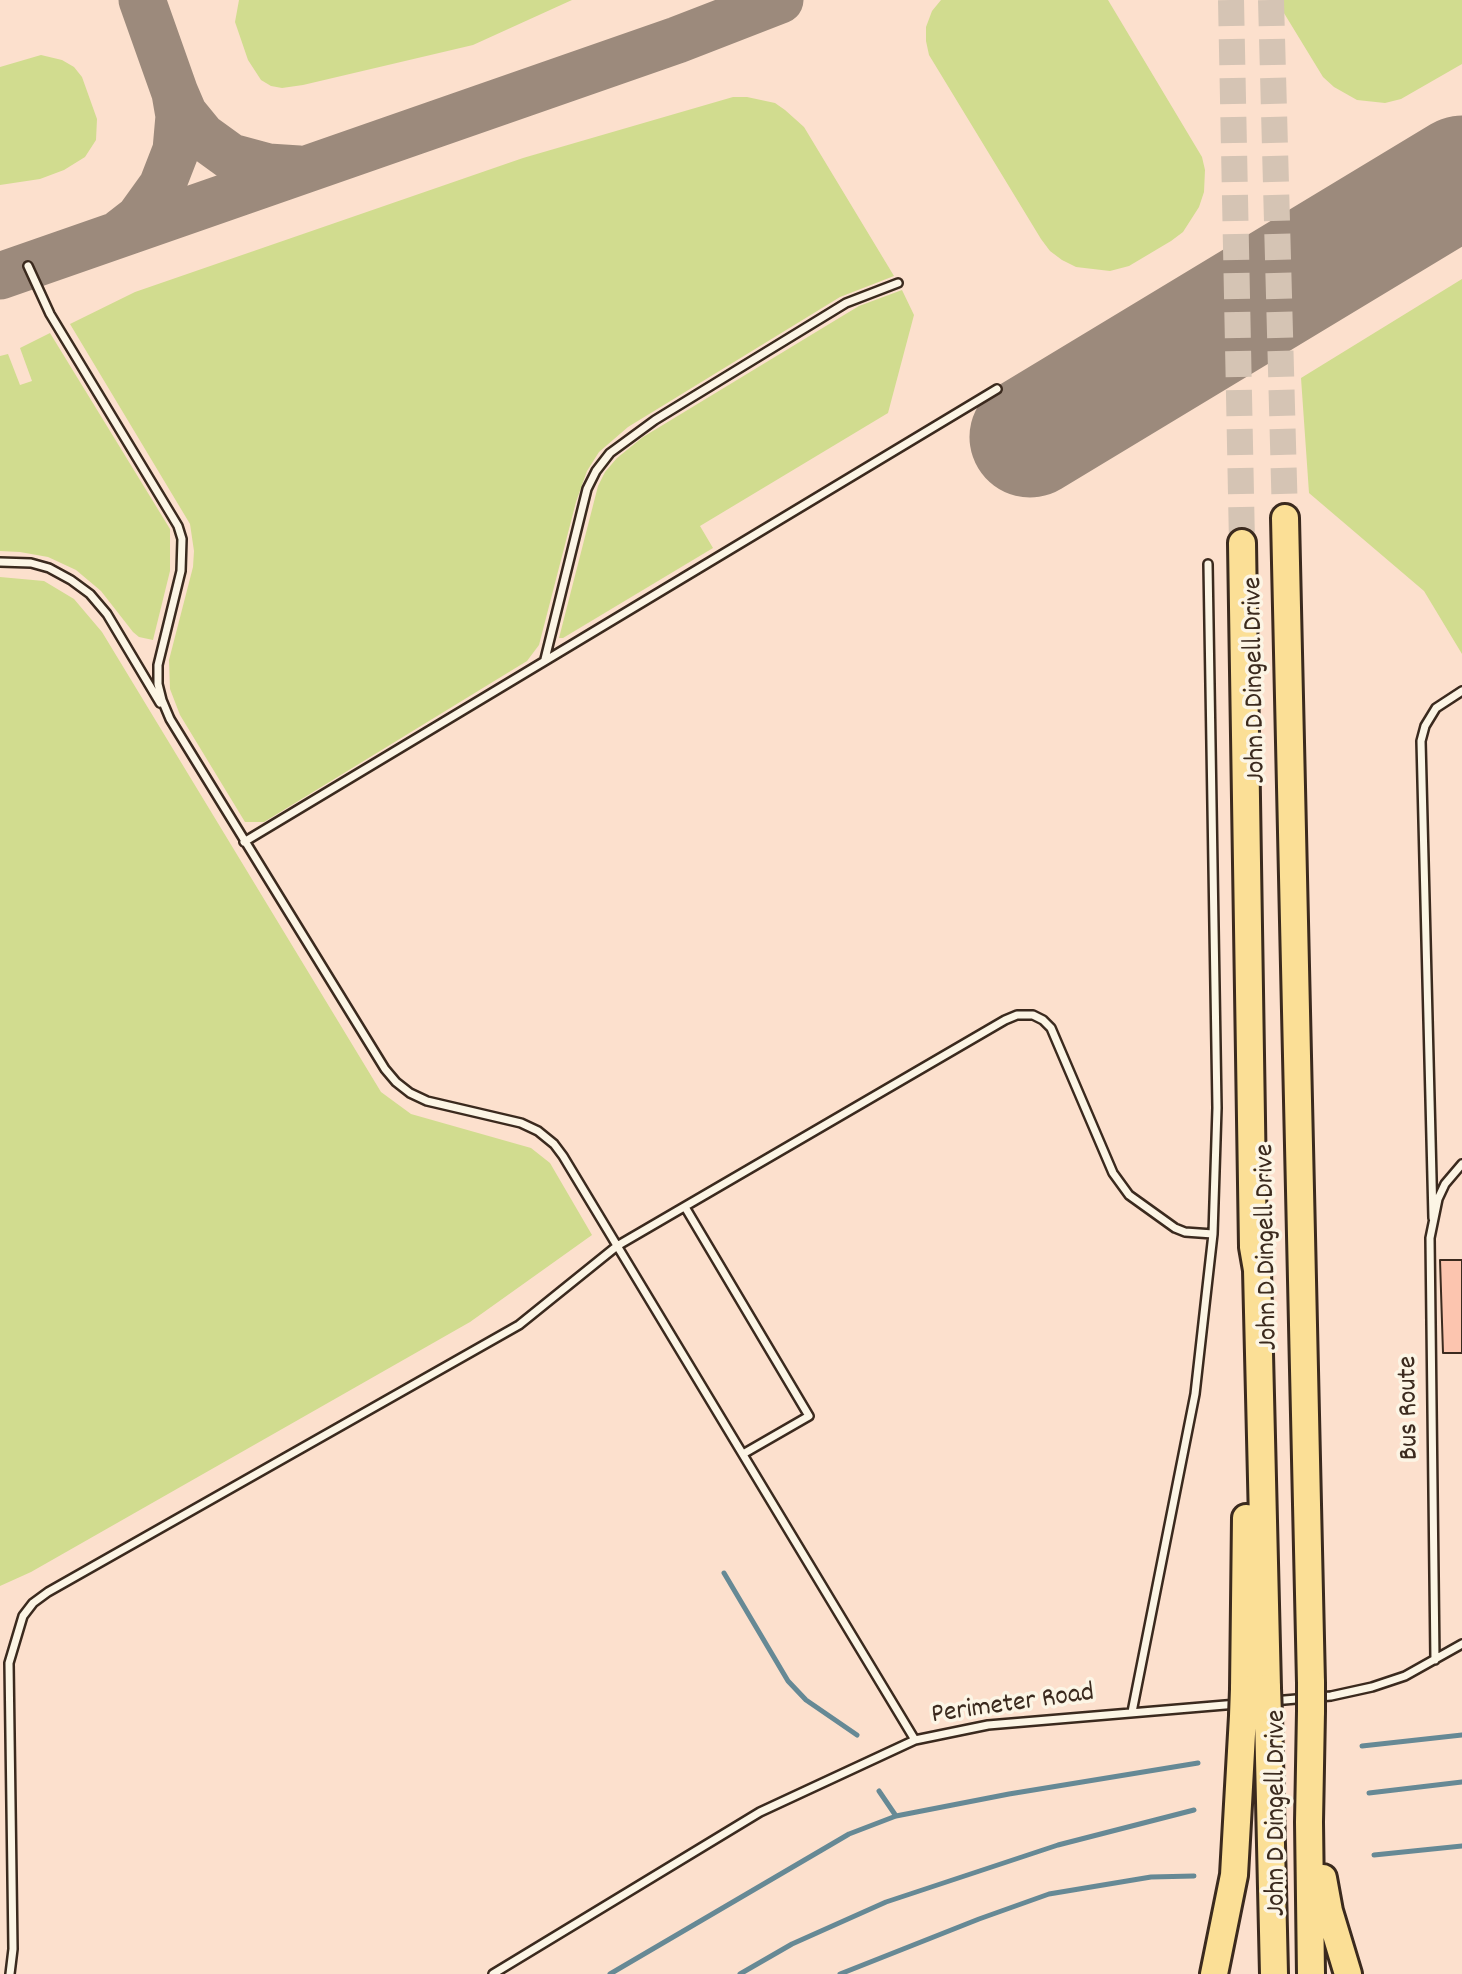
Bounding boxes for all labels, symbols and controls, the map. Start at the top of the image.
street label: John D Dingell Drive [1238,576,1276,784]
street label: John D Dingell Drive [1250,1143,1288,1351]
street label: Bus Route [1393,1356,1429,1460]
street label: Perimeter Road [930,1678,1096,1734]
street label: John D Dingell Drive [1262,1710,1296,1916]

